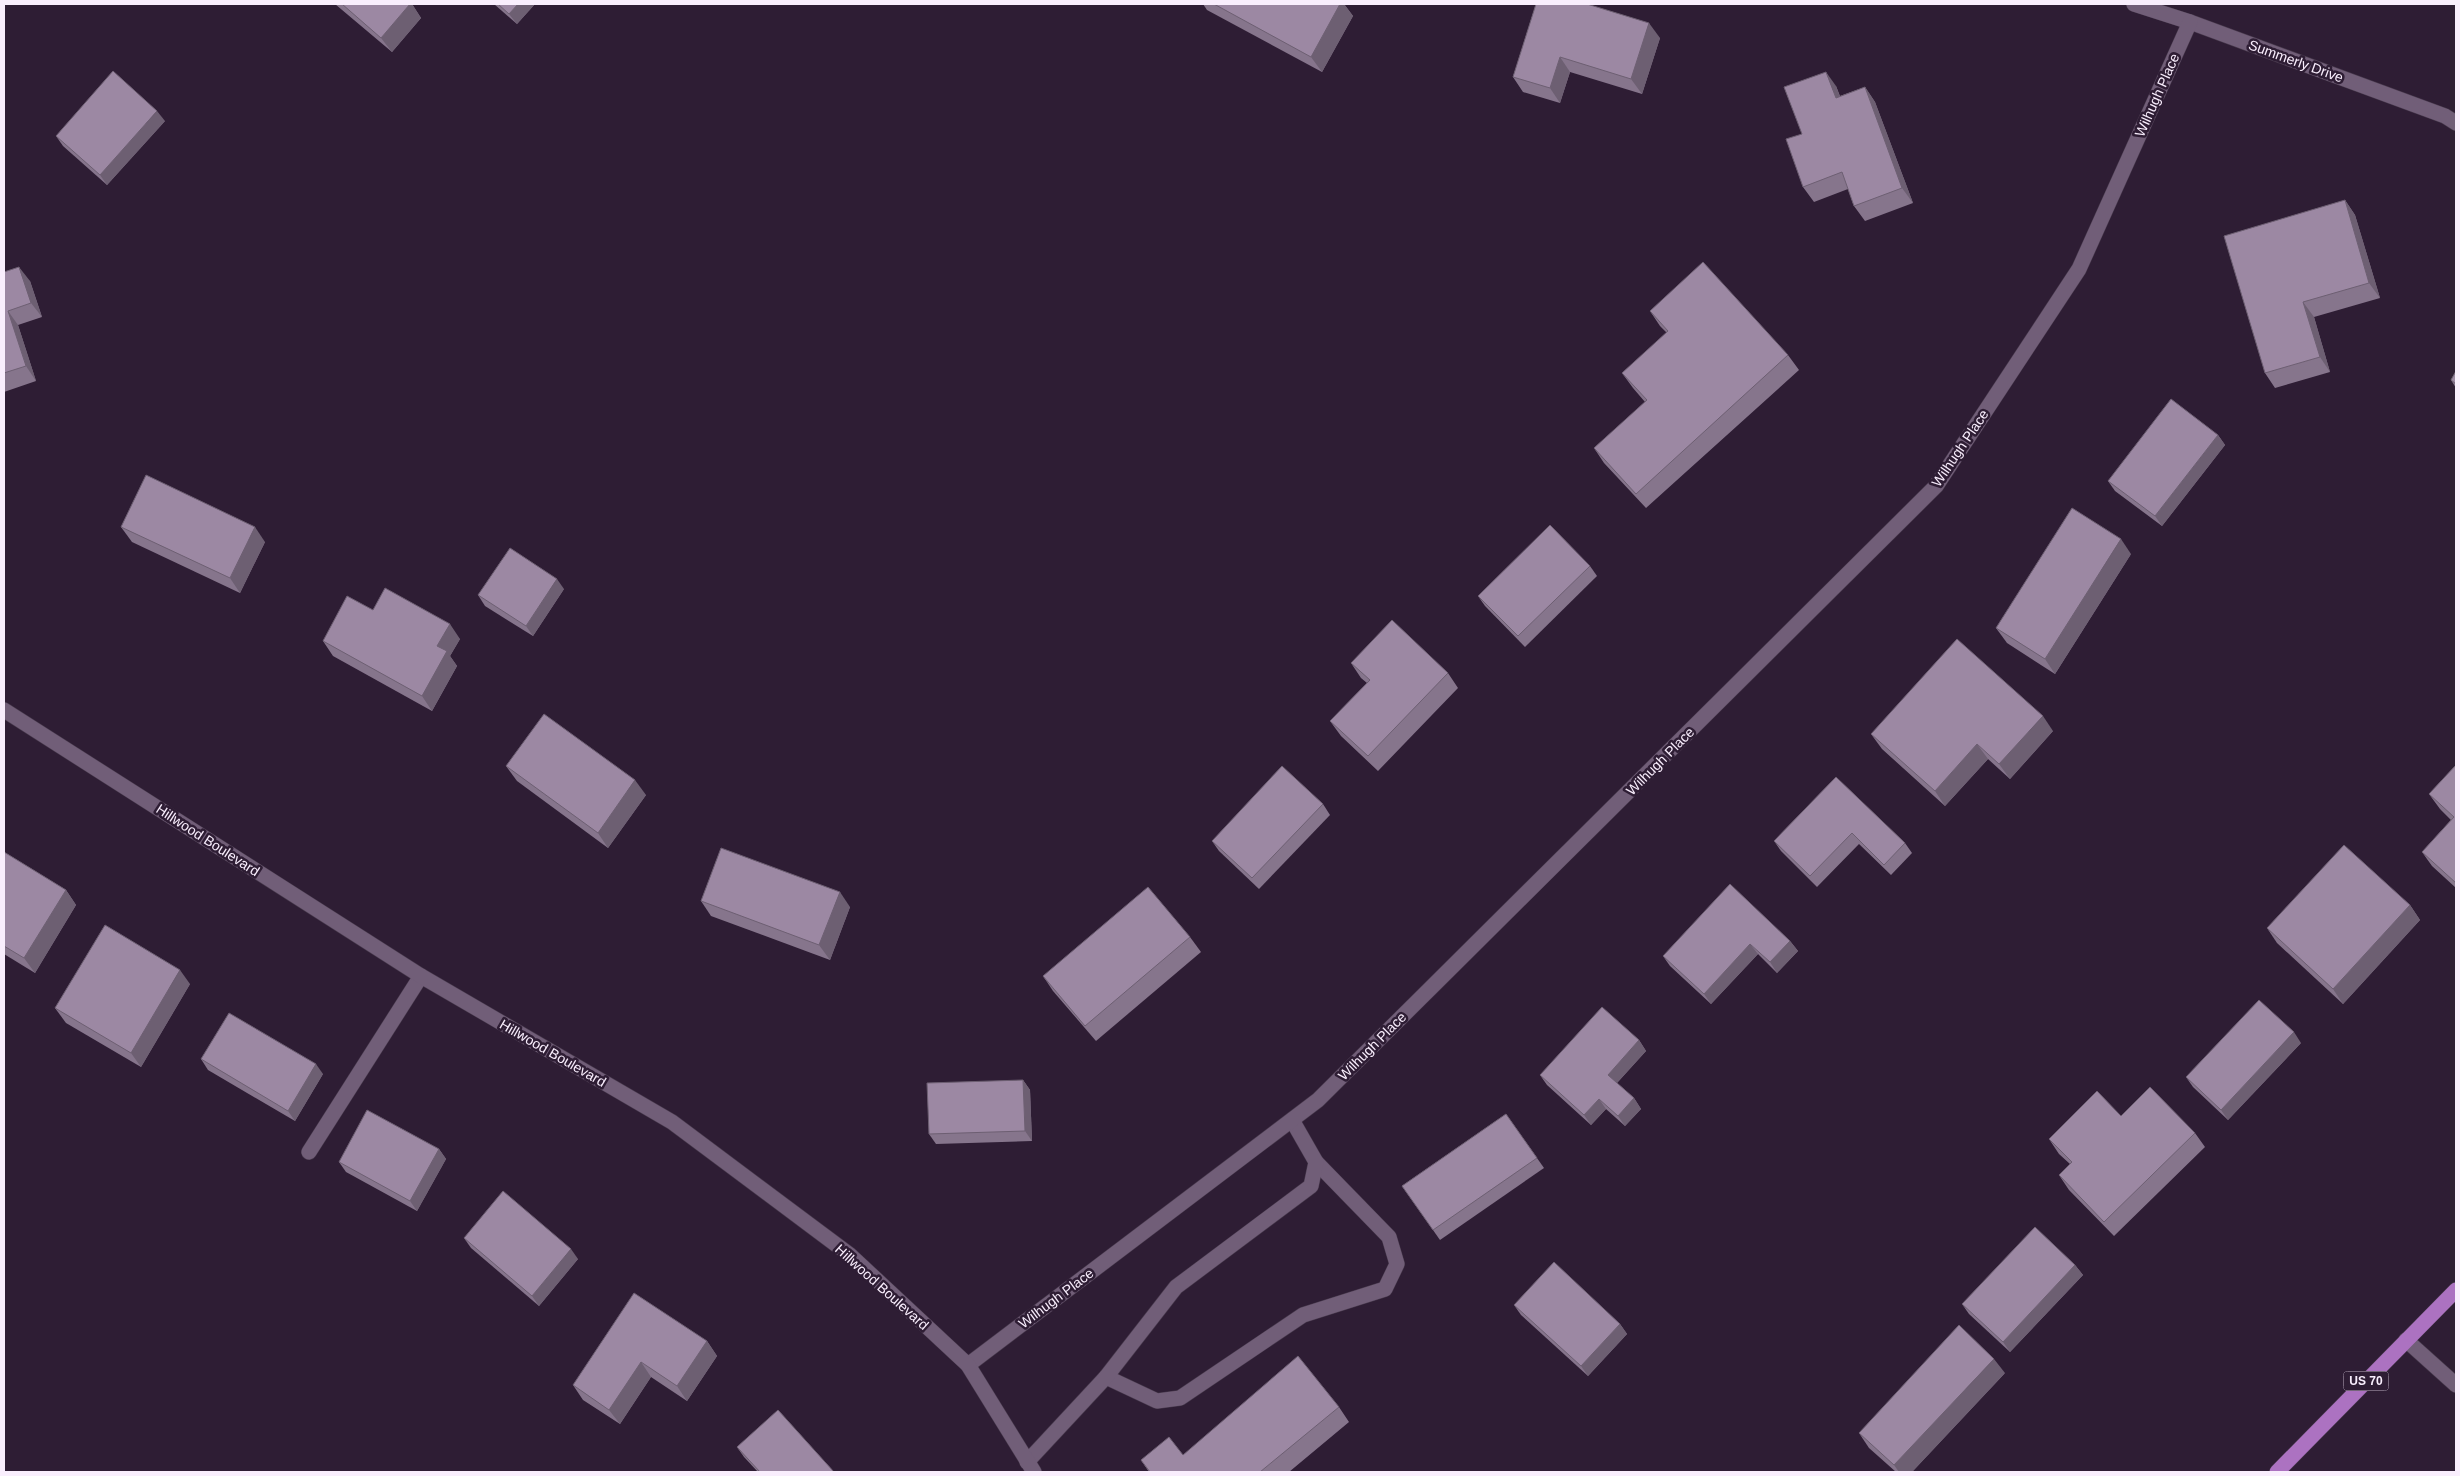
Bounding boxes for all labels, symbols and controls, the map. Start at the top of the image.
street label: Summerly Drive [2246,36,2346,86]
street label: Wilhugh Place [2131,51,2183,139]
street label: Wilhugh Place [1928,406,1992,490]
street label: Wilhugh Place [1623,724,1697,798]
street label: Hillwood Boulevard [153,801,263,879]
street label: Wilhugh Place [1335,1009,1409,1083]
street label: Hillwood Boulevard [497,1016,609,1090]
street label: Hillwood Boulevard [832,1241,932,1333]
street label: Wilhugh Place [1015,1265,1097,1331]
road number: US 70 [2344,1372,2388,1390]

